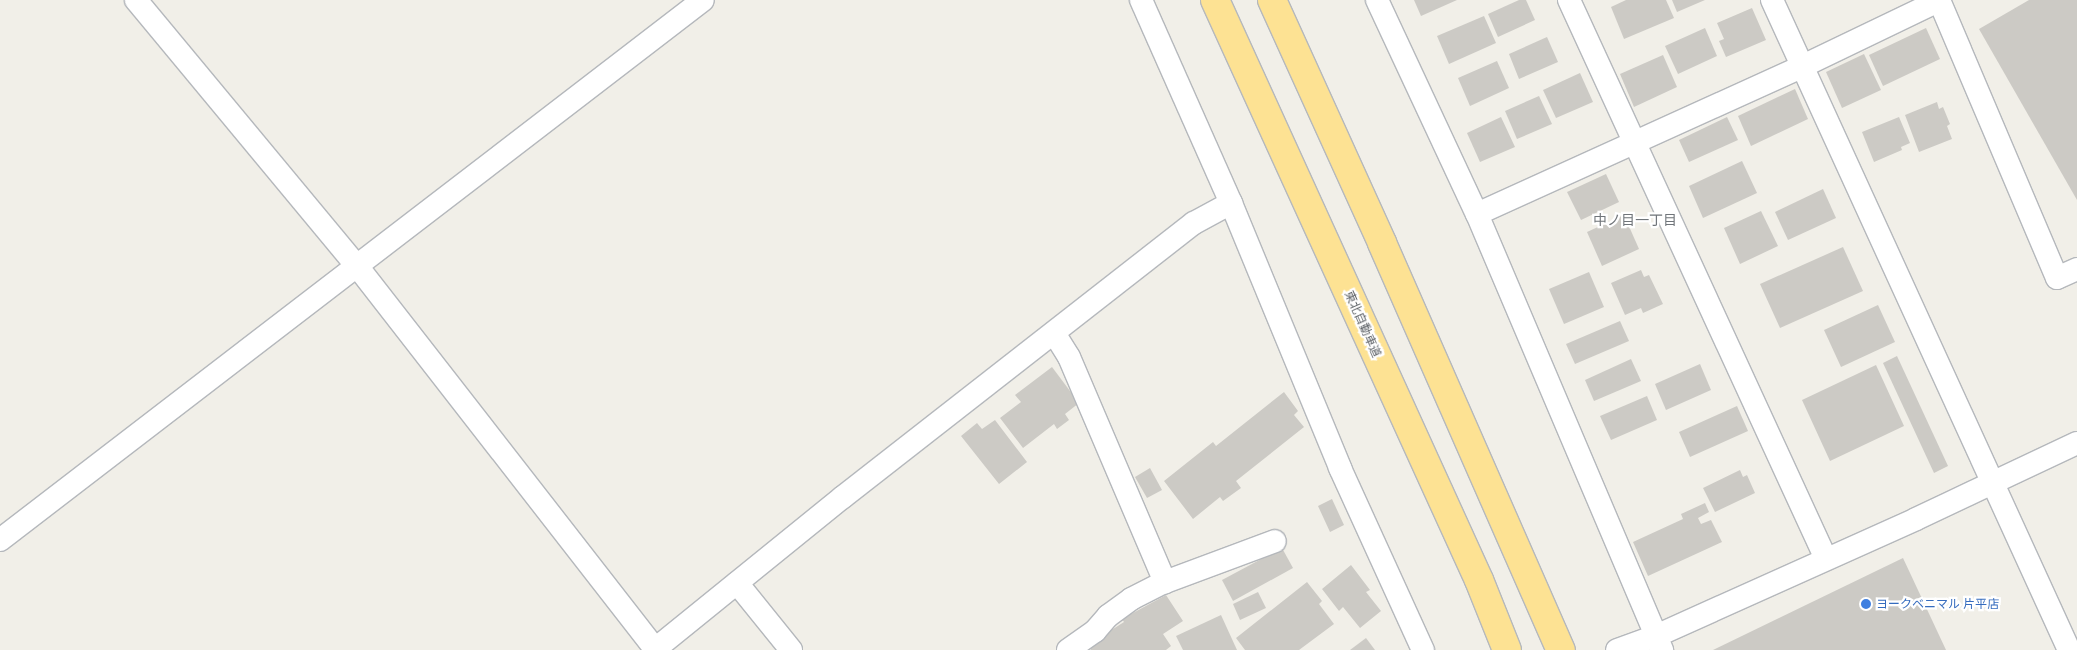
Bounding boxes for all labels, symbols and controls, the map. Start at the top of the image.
district label: 中ノ目一丁目 [1593,212,1677,228]
street label: 東北自動車道 [1342,288,1384,360]
place label: ヨークベニマル 片平店 [1876,597,1999,611]
marker: ヨークベニマル 片平店 [1860,598,1872,610]

